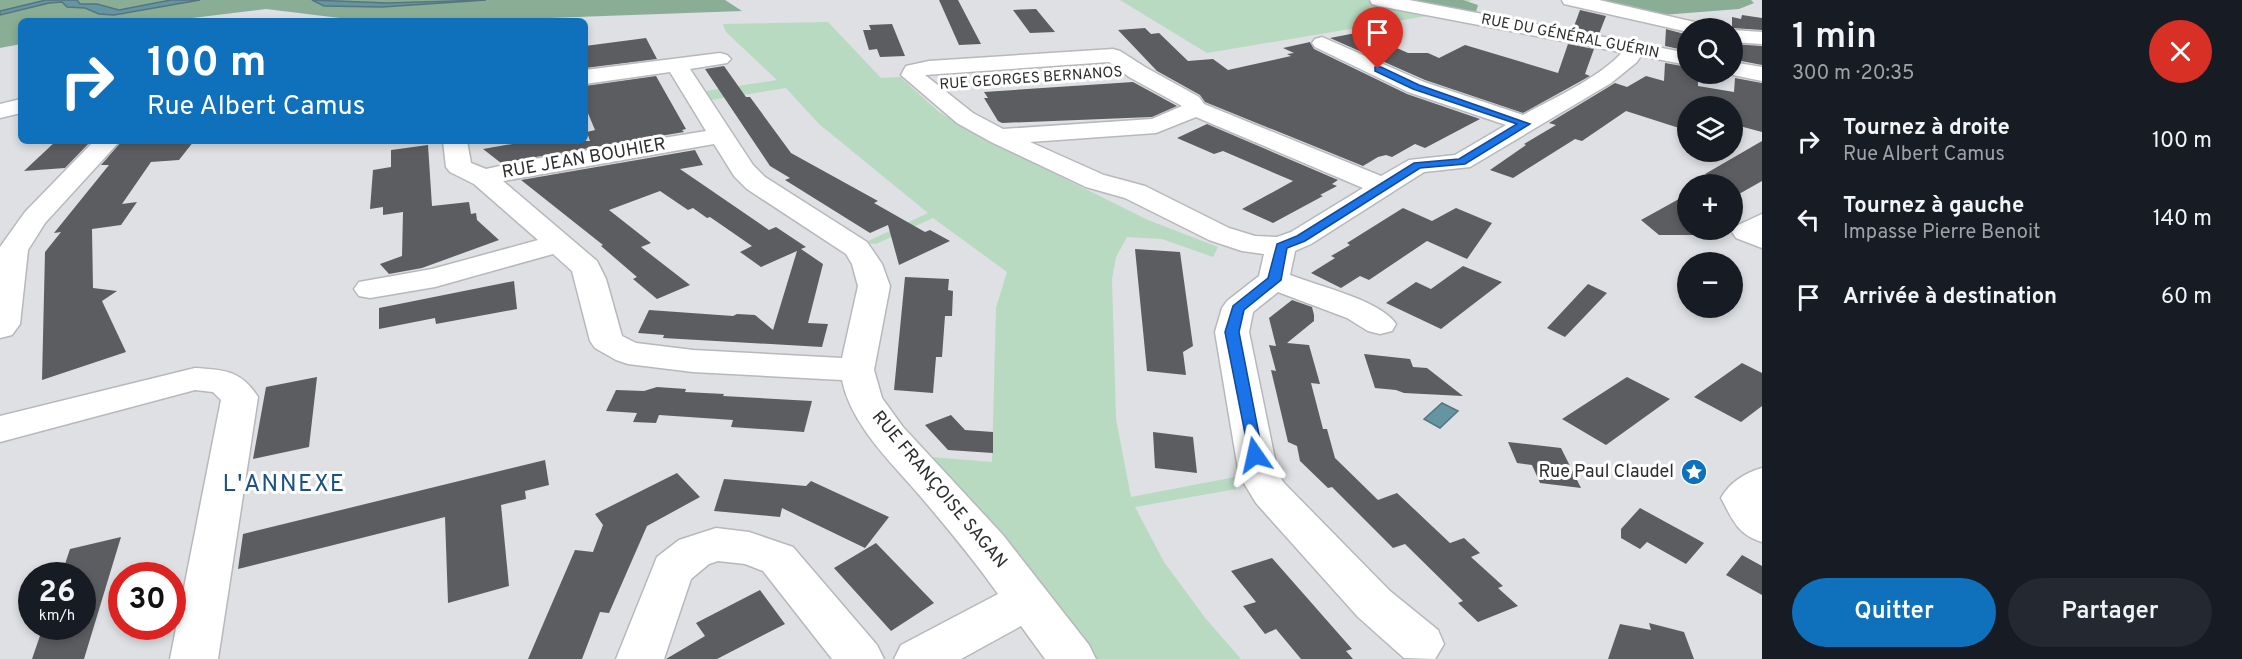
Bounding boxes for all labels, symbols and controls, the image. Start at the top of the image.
pin [1352,7,1403,69]
street label: RUE DU GÉNÉRAL GUÉRIN [1479,9,1661,64]
text: 1 min [1792,15,1877,61]
icon: arrive [1361,16,1394,49]
map controls [1677,18,1743,318]
button: search [1677,18,1743,84]
button: close [2149,20,2212,83]
text: 100 m [147,38,266,91]
icon: right [48,42,126,120]
text: 300 m · 20:35 [1792,61,1914,87]
street label: RUE GEORGES BERNANOS [939,63,1123,95]
text: Rue Albert Camus [147,90,365,124]
button: layers [1677,96,1743,162]
text: Tournez à droite [1843,115,2010,142]
icon: right [1792,125,1825,158]
text: 100 m [2152,128,2212,155]
street label: RUE JEAN BOUHIER [500,133,668,185]
text: Rue Albert Camus [1843,142,2005,168]
button: + [1677,174,1743,240]
text: Tournez à gauche [1843,193,2024,220]
icon: left [1792,203,1825,236]
text: 140 m [2153,206,2212,233]
text: Impasse Pierre Benoit [1843,220,2041,246]
button: − [1677,252,1743,318]
icon: arrive [1792,281,1825,314]
text: Arrivée à destination [1843,284,2057,311]
text: 60 m [2161,284,2212,311]
street label: RUE FRANÇOISE SAGAN [866,406,1012,574]
position arrow [1223,423,1287,487]
place icon: Rue Paul Claudel [1679,457,1709,487]
place label: Rue Paul Claudel [1538,461,1674,484]
district label: L'ANNEXE [222,470,346,500]
speed limit sign: 30 [108,562,186,640]
text: 26 [39,575,75,612]
button: Quitter [1792,578,1996,647]
button: Partager [2008,578,2212,647]
text: km/h [39,607,75,626]

